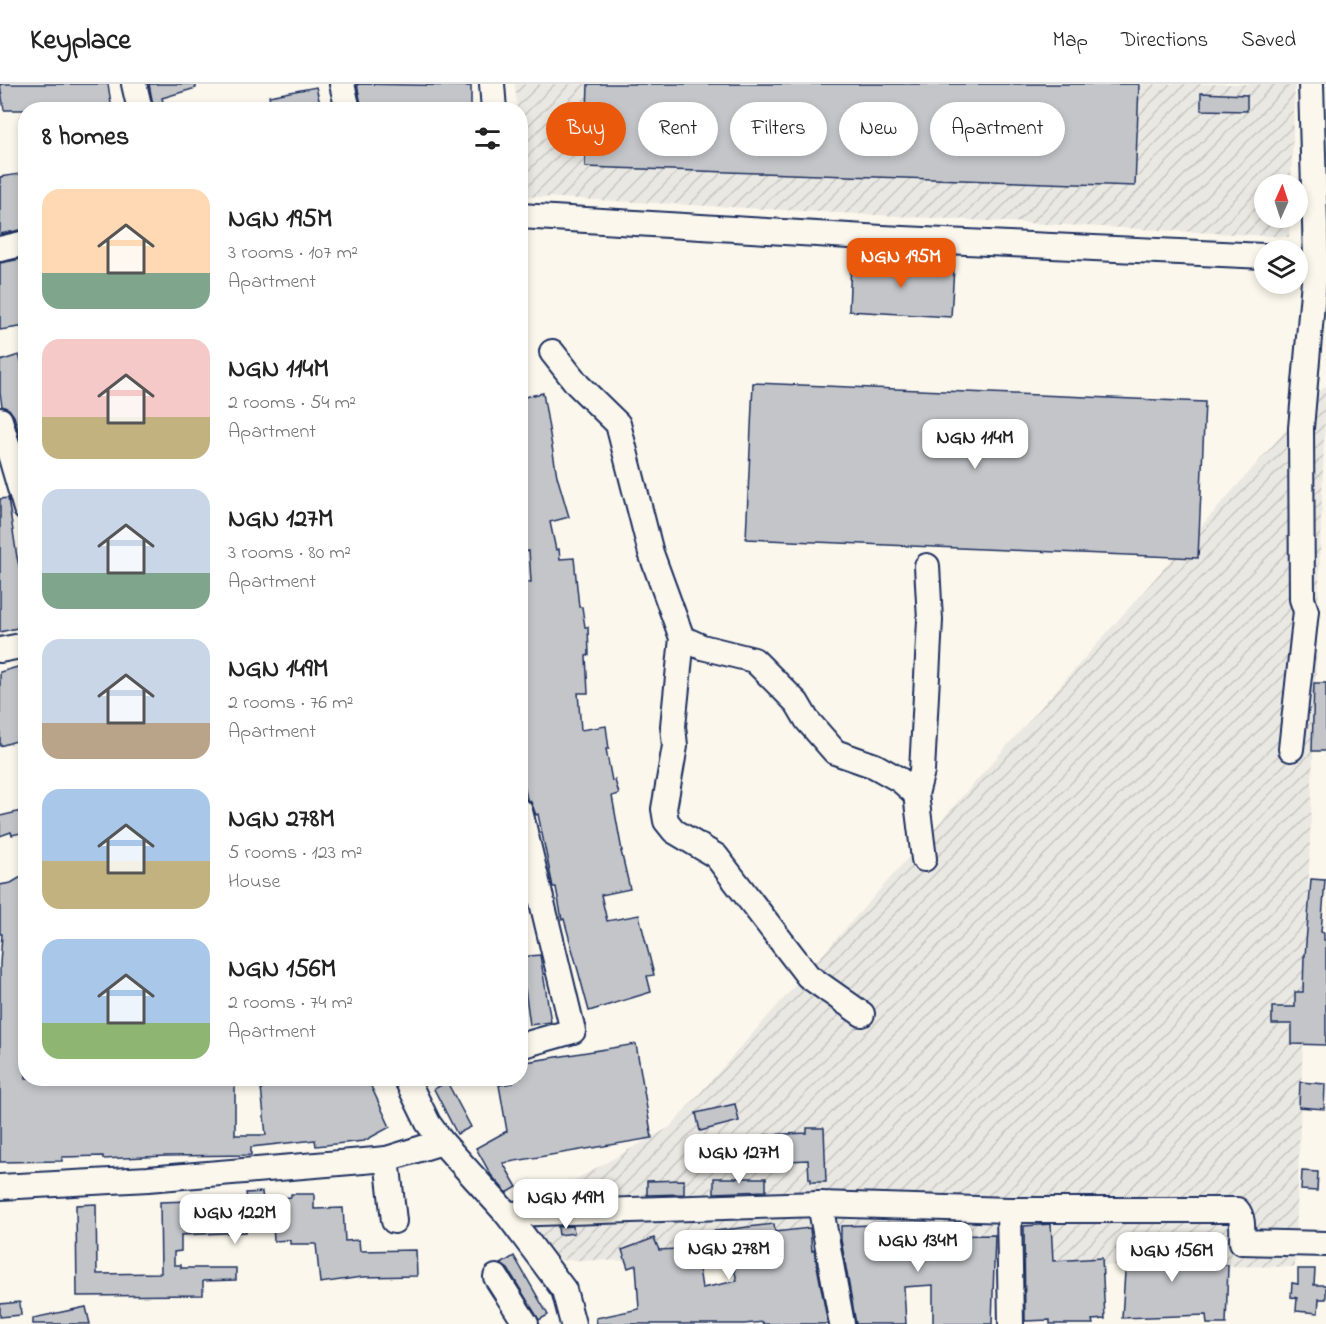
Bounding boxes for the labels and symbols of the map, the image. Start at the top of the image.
north arrow [1254,174,1308,228]
pin: NGN 195M [839,238,963,289]
pin: NGN 114M [913,419,1037,470]
pin: NGN 127M [677,1134,801,1185]
pin: NGN 149M [504,1179,628,1230]
pin: NGN 122M [173,1194,297,1245]
pin: NGN 134M [856,1222,980,1273]
pin: NGN 278M [667,1230,791,1281]
pin: NGN 156M [1110,1232,1234,1283]

